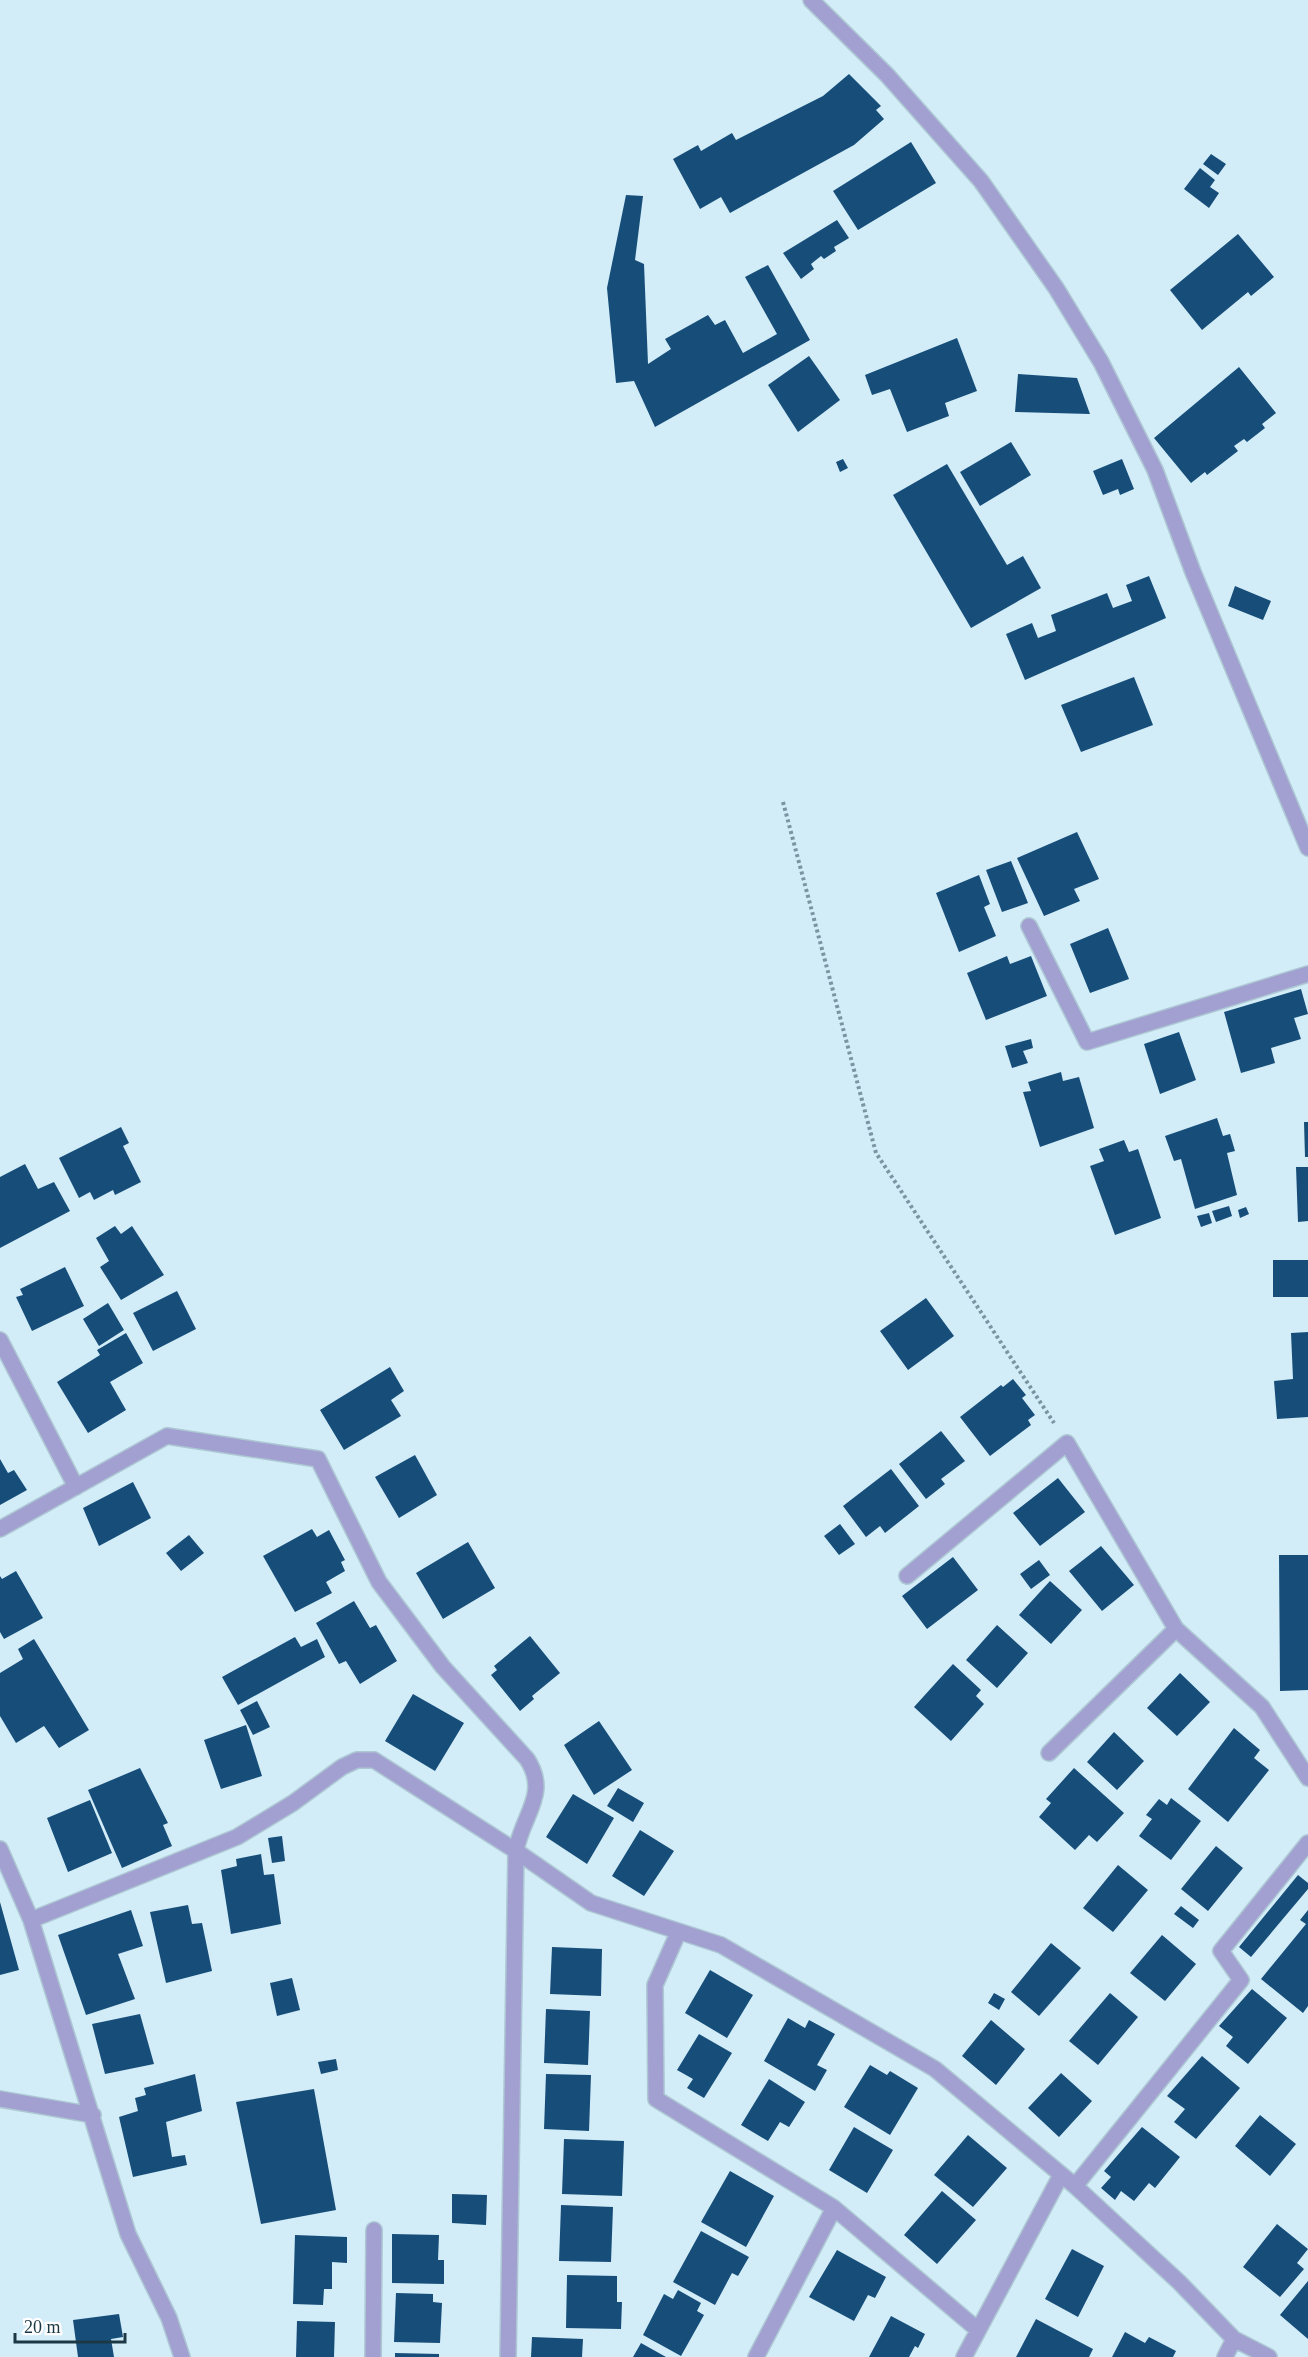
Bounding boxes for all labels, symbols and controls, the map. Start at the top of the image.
scale bar [15,2306,124,2344]
text: 20 m [24,2317,61,2337]

